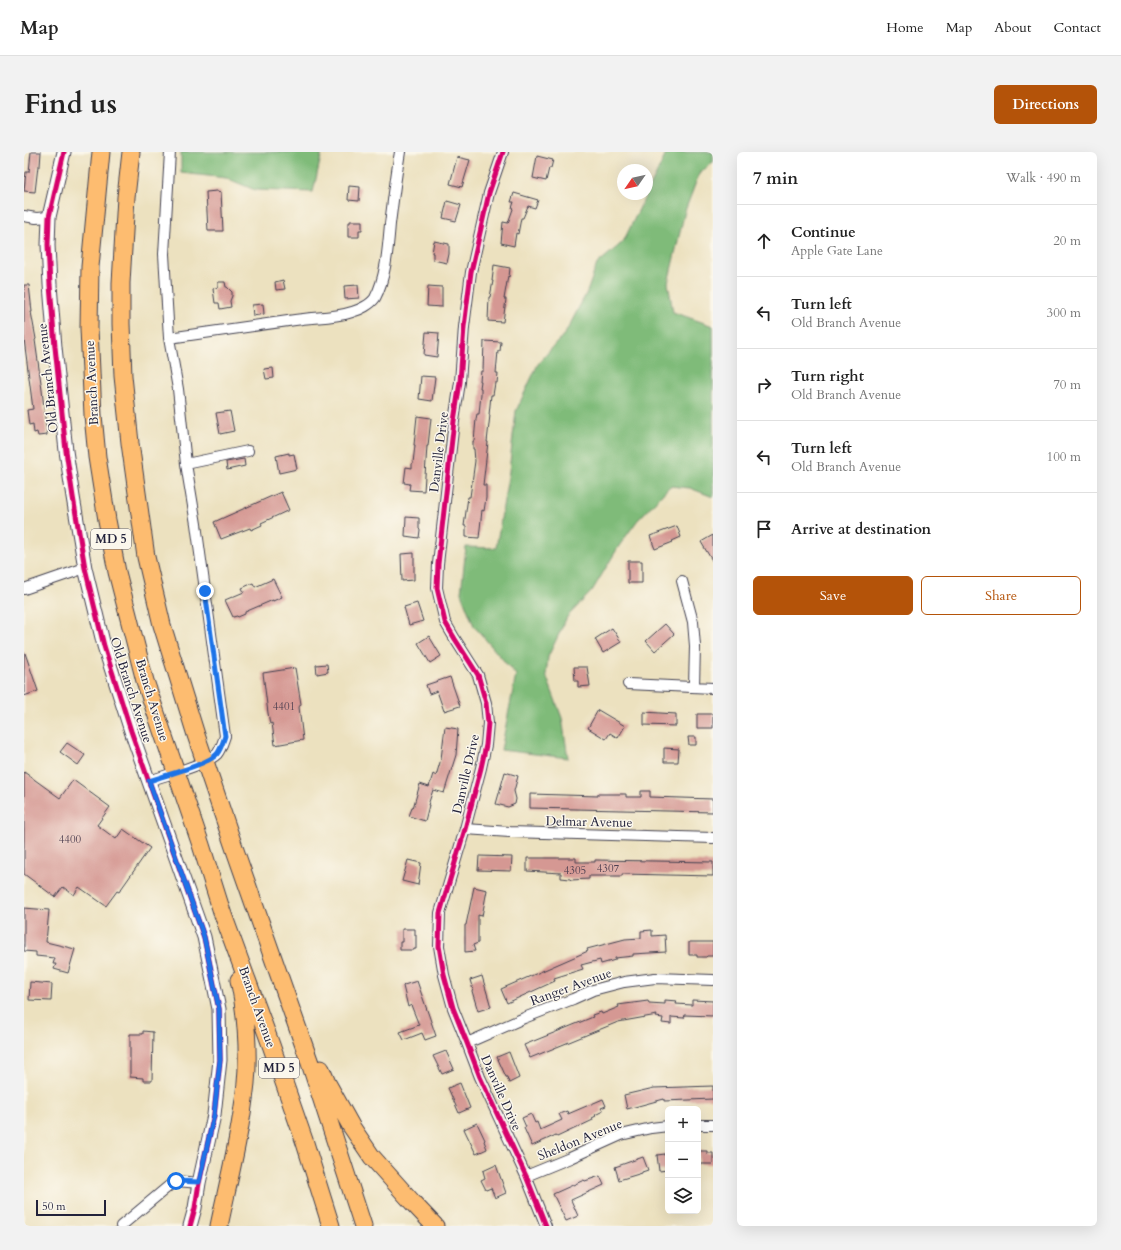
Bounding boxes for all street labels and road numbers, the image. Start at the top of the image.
street label: Old Branch Avenue [33,322,63,434]
street label: Branch Avenue [81,340,103,426]
street label: Danville Drive [425,410,453,493]
road number: MD 5 [91,529,131,549]
street label: Old Branch Avenue [107,635,155,745]
street label: Branch Avenue [132,657,172,743]
street label: Danville Drive [448,732,484,816]
street label: Delmar Avenue [545,812,633,832]
street label: Branch Avenue [234,964,280,1050]
street label: Ranger Avenue [528,964,614,1010]
street label: Danville Drive [476,1052,526,1134]
road number: MD 5 [259,1058,299,1078]
street label: Sheldon Avenue [535,1115,625,1165]

